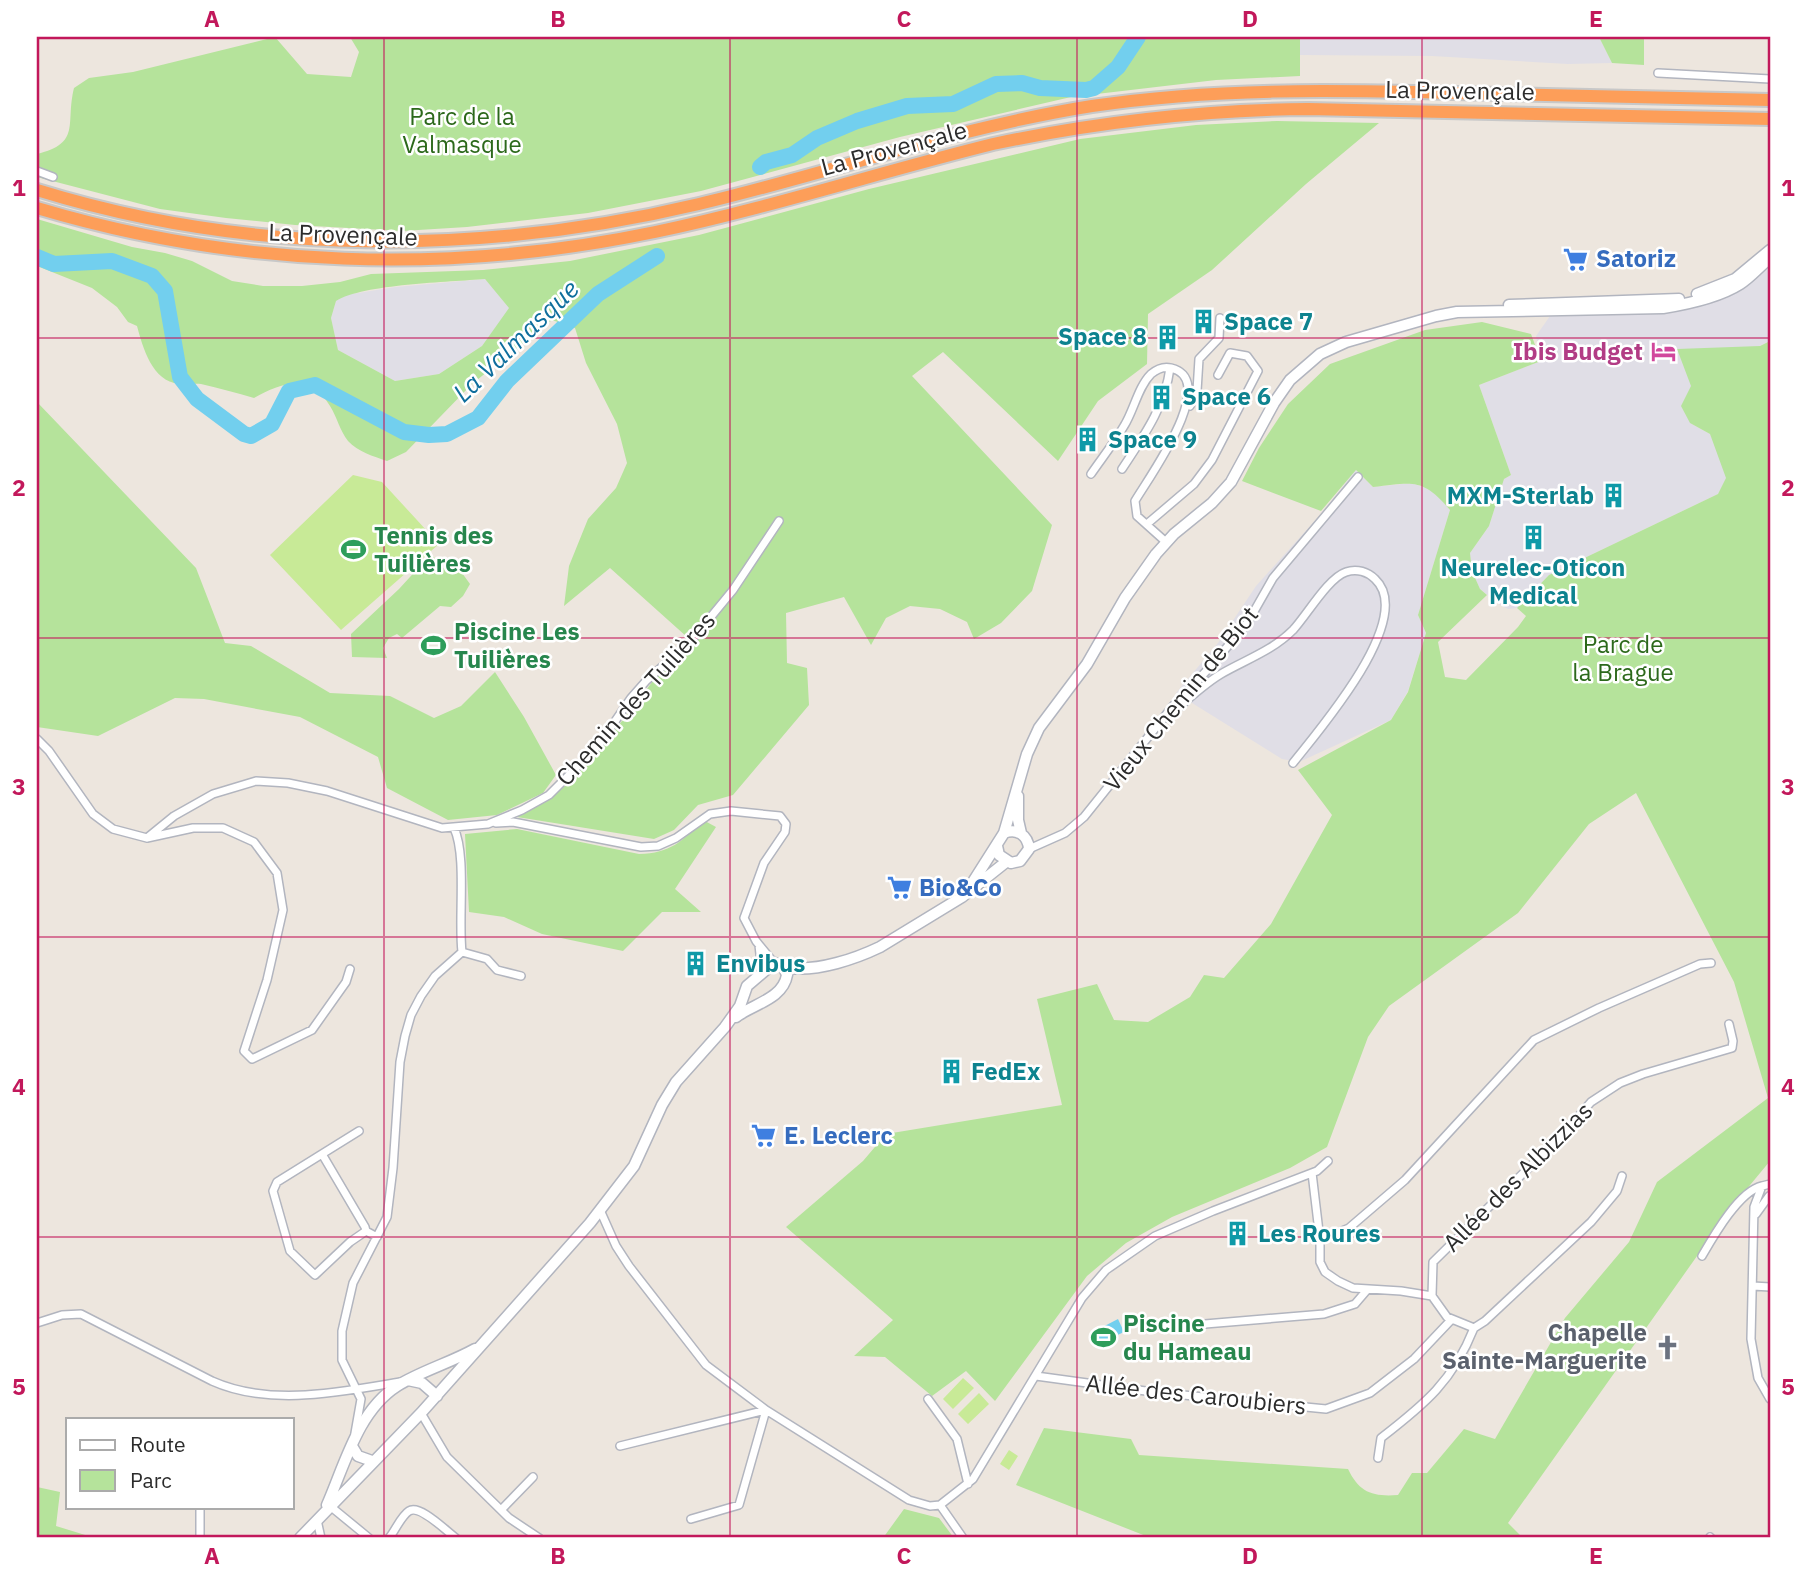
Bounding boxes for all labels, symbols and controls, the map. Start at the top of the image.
text: A [204,3,220,33]
text: B [550,3,566,33]
text: C [897,3,912,33]
text: D [1242,3,1258,33]
text: E [1589,3,1603,33]
street label: La Provençale [1385,73,1535,107]
park label: Parc de la Valmasque [402,100,522,160]
street label: La Provençale [817,113,970,183]
text: 1 [12,172,26,202]
text: 1 [1781,172,1795,202]
street label: La Provençale [268,215,418,253]
place label: Satoriz [1596,242,1676,274]
supermarket icon: Satoriz [1562,245,1590,273]
water label: La Valmasque [445,272,586,409]
place label: Space 7 [1224,305,1313,337]
building icon: Space 7 [1190,308,1218,336]
place label: Space 8 [1058,320,1147,352]
building icon: Space 8 [1153,323,1181,351]
place label: Ibis Budget [1513,335,1643,367]
hotel icon: Ibis Budget [1649,338,1677,366]
place label: Space 6 [1182,380,1271,412]
building icon: Space 6 [1148,383,1176,411]
place label: Space 9 [1108,423,1197,455]
building icon: Space 9 [1074,426,1102,454]
text: 2 [12,472,26,502]
text: 2 [1781,472,1795,502]
place label: MXM-Sterlab [1447,479,1594,511]
building icon: MXM-Sterlab [1600,482,1628,510]
place label: Tennis des Tuilières [374,519,493,579]
building icon: Neurelec-Oticon Medical [1519,523,1547,551]
sports icon: Tennis des Tuilières [340,536,368,564]
place label: Neurelec-Oticon Medical [1441,551,1625,611]
street label: Vieux Chemin de Biot [1096,599,1265,798]
street label: Chemin des Tuilières [548,604,722,792]
place label: Piscine Les Tuilières [454,615,580,675]
park label: Parc de la Brague [1572,628,1674,688]
sports icon: Piscine Les Tuilières [420,632,448,660]
text: 3 [12,771,26,801]
text: 3 [1781,771,1795,801]
place label: Bio&Co [919,871,1002,903]
supermarket icon: Bio&Co [885,874,913,902]
place label: Envibus [716,947,805,979]
building icon: Envibus [682,950,710,978]
place label: FedEx [971,1055,1041,1087]
building icon: FedEx [937,1058,965,1086]
text: 4 [12,1071,26,1101]
text: 4 [1781,1071,1795,1101]
street label: Allée des Albizzias [1435,1094,1599,1258]
place label: E. Leclerc [784,1119,893,1151]
supermarket icon: E. Leclerc [750,1122,778,1150]
place label: Les Roures [1258,1217,1381,1249]
building icon: Les Roures [1224,1220,1252,1248]
place label: Piscine du Hameau [1123,1307,1252,1367]
place label: Chapelle Sainte-Marguerite [1442,1316,1647,1376]
sports icon: Piscine du Hameau [1089,1324,1117,1352]
church icon: Chapelle Sainte-Marguerite [1653,1333,1681,1361]
street label: Allée des Caroubiers [1084,1366,1308,1422]
text: 5 [12,1371,26,1401]
text: 5 [1781,1371,1795,1401]
legend [66,1418,294,1508]
text: Route [130,1430,186,1458]
text: Parc [130,1466,172,1494]
text: A [204,1540,220,1570]
text: B [550,1540,566,1570]
text: C [897,1540,912,1570]
text: D [1242,1540,1258,1570]
text: E [1589,1540,1603,1570]

